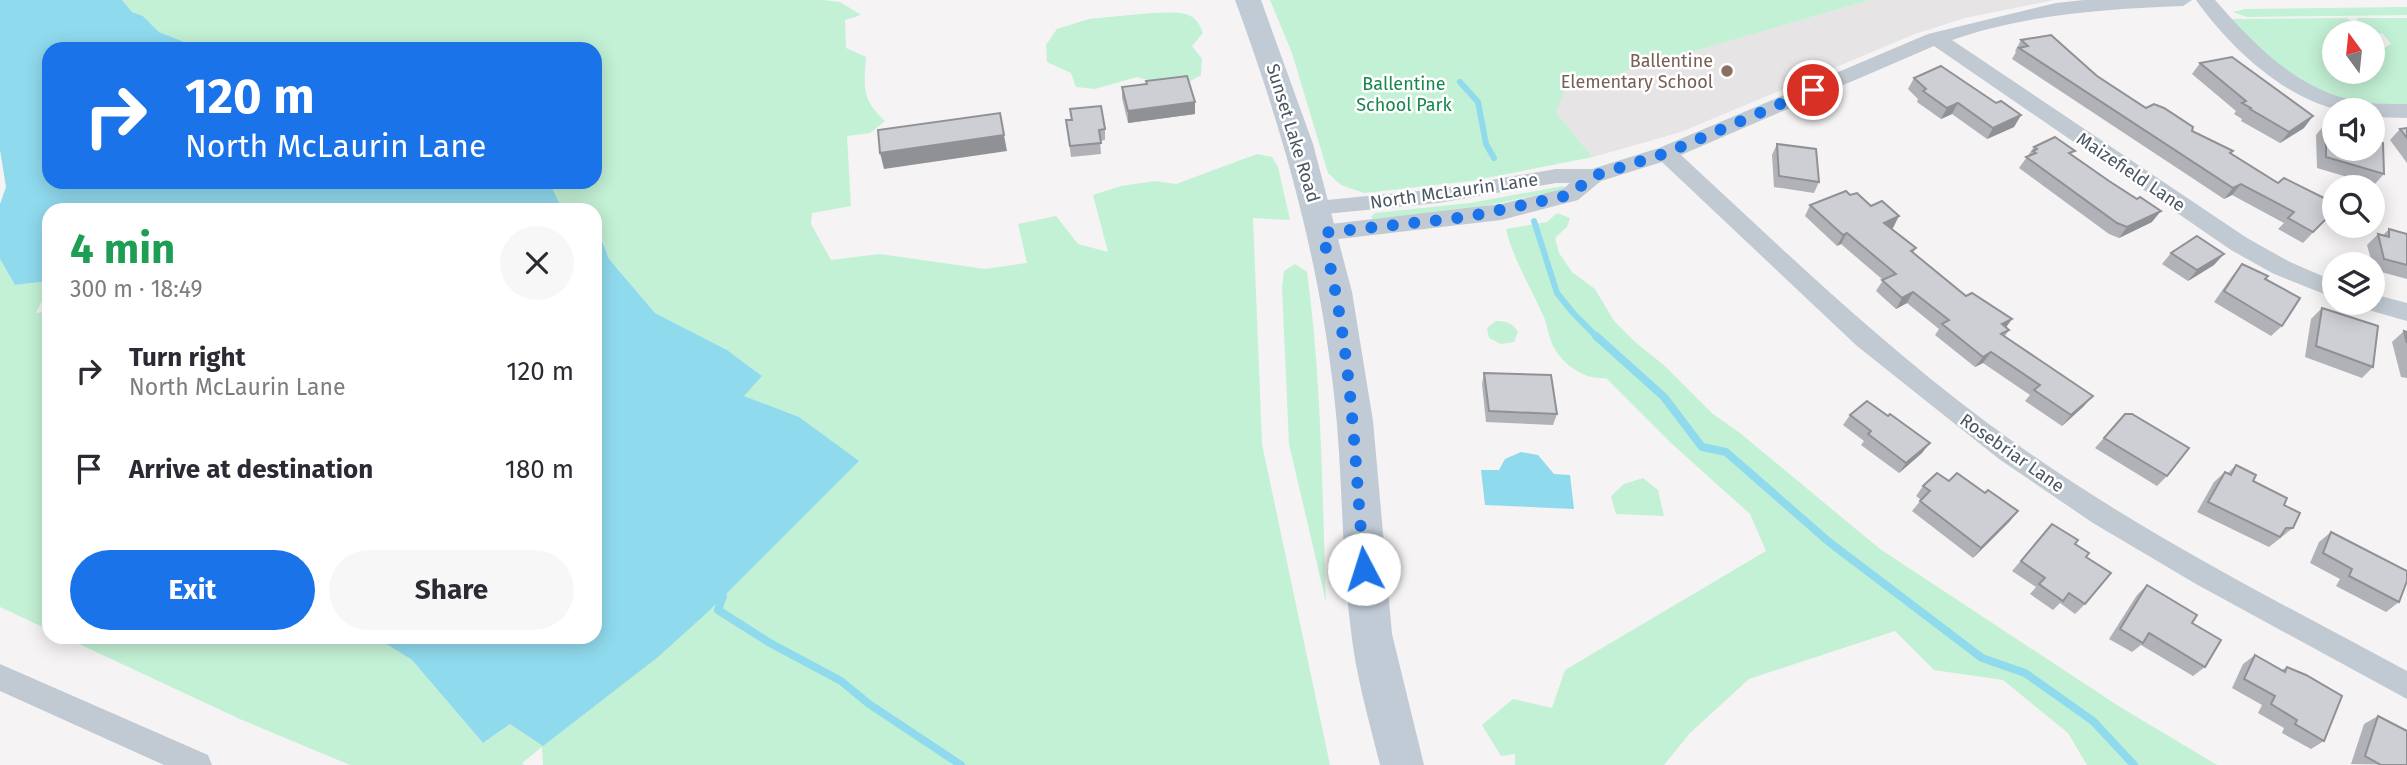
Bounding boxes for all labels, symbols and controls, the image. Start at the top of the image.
north arrow [2322,21,2385,84]
map controls [2322,21,2385,315]
place label: Ballentine Elementary School [1561,50,1713,93]
pin [1783,60,1843,120]
street label: Sunset Lake Road [1261,61,1325,205]
marker: Ballentine Elementary School [1719,63,1735,79]
text: 120 m [185,67,315,126]
icon: right [70,70,161,161]
icon: arrive [1794,71,1832,109]
park label: Ballentine School Park [1356,73,1453,116]
button: sound [2322,98,2385,161]
text: North McLaurin Lane [185,127,486,165]
street label: Maizefield Lane [2073,128,2189,216]
street label: North McLaurin Lane [1369,168,1539,214]
button: search [2322,175,2385,238]
text: 4 min [70,224,175,274]
button: close [500,226,574,300]
button: layers [2322,252,2385,315]
text: 300 m · 18:49 [70,275,203,303]
text: Turn right [129,342,246,373]
icon: right [70,352,108,390]
text: 120 m [506,356,574,387]
text: North McLaurin Lane [129,373,346,401]
street label: Rosebriar Lane [1956,409,2068,497]
icon: arrive [70,450,108,488]
text: Arrive at destination [129,454,373,485]
text: 180 m [505,454,574,485]
position arrow [1327,532,1401,606]
button: Exit [70,550,315,630]
button: Share [329,550,574,630]

